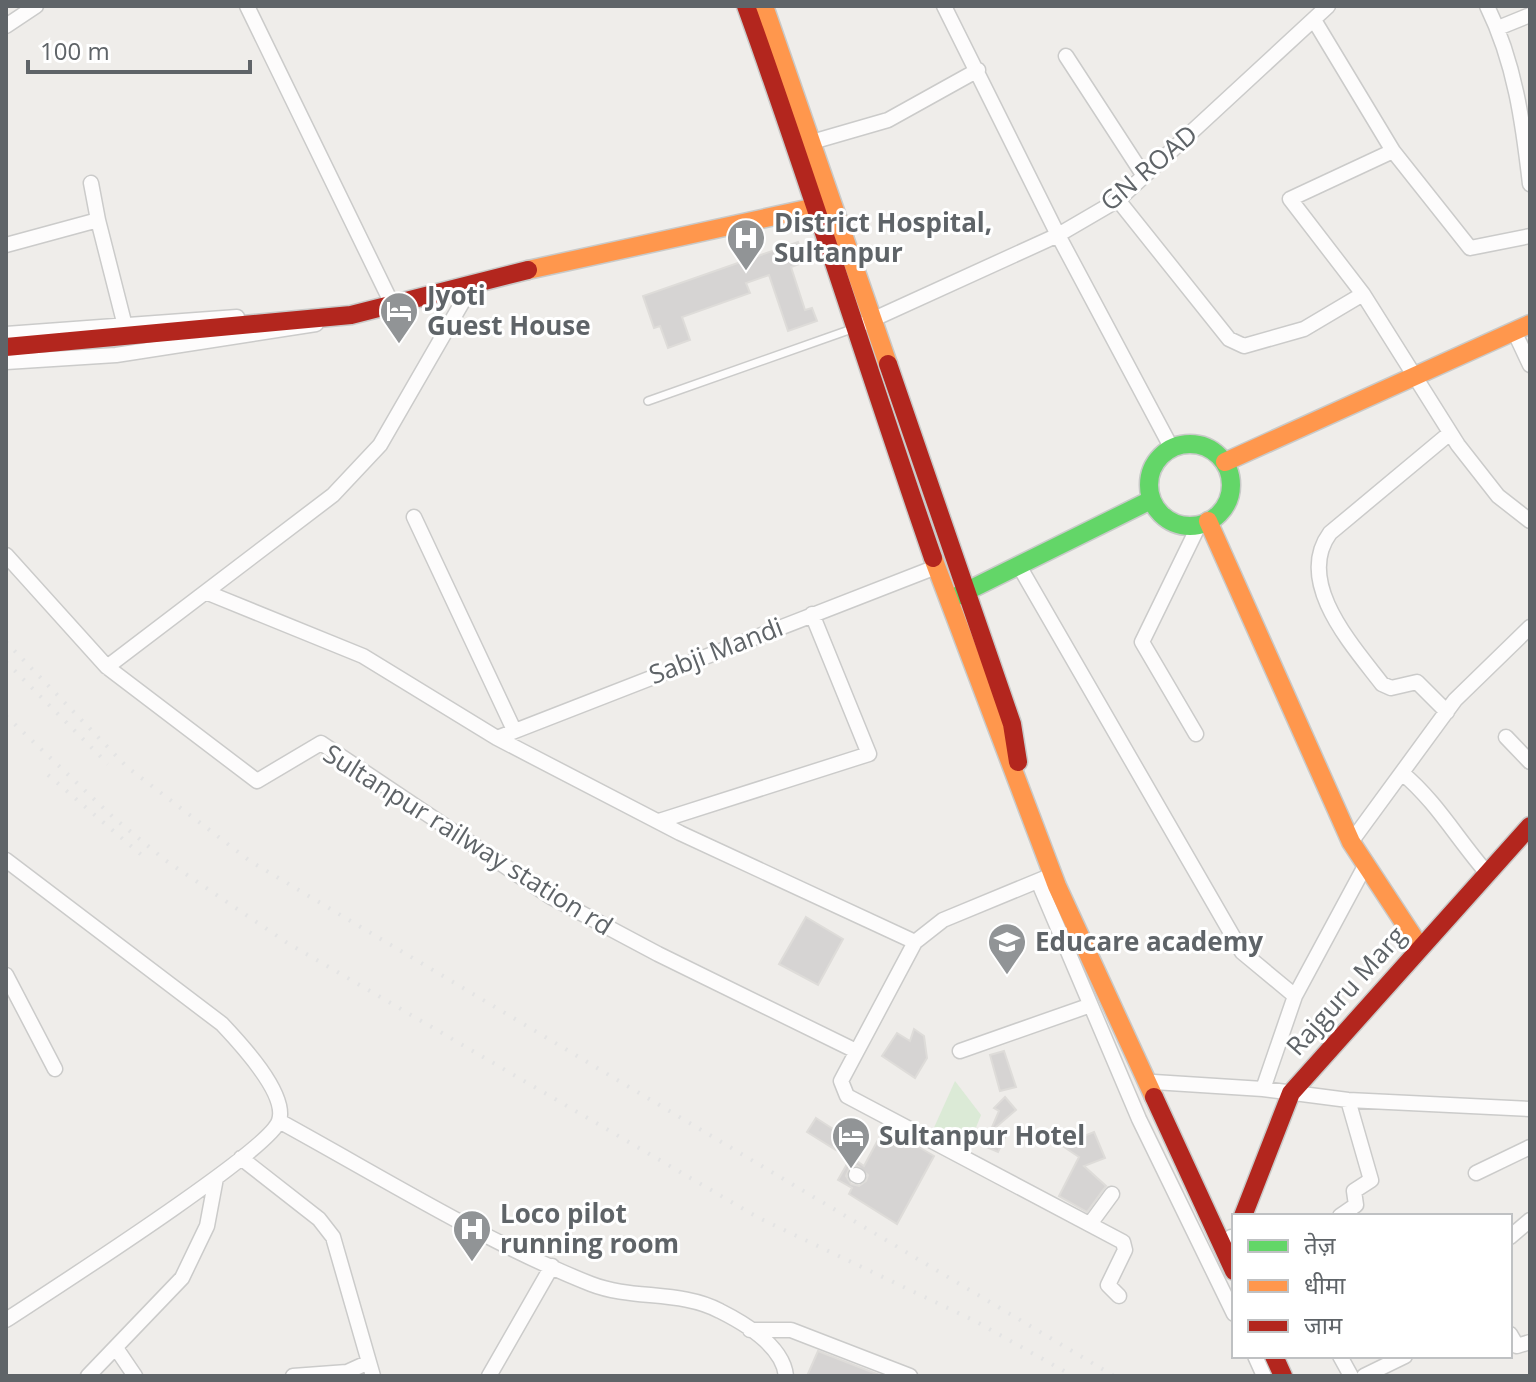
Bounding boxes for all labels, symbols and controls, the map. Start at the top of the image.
scale bar [28,24,250,74]
text: 100 m [40,34,110,67]
street label: GN ROAD [1092,116,1205,219]
place label: District Hospital, Sultanpur [774,204,992,270]
hospital icon: District Hospital, Sultanpur [725,217,767,272]
place label: Jyoti Guest House [425,277,591,343]
hotel icon: Jyoti Guest House [378,290,420,345]
street label: Sabji Mandi [643,608,788,692]
street label: Sultanpur railway station rd [317,735,620,943]
street label: Rajguru Marg [1277,918,1413,1063]
school or university icon: Educare academy [986,921,1028,976]
place label: Educare academy [1035,923,1263,959]
hotel icon: Sultanpur Hotel [830,1115,872,1170]
place label: Sultanpur Hotel [879,1117,1085,1153]
place label: Loco pilot running room [500,1195,679,1261]
hospital icon: Loco pilot running room [451,1208,493,1263]
legend [1232,1214,1512,1358]
text: तेज़ [1304,1228,1337,1261]
text: धीमा [1304,1268,1346,1301]
text: जाम [1304,1308,1343,1341]

